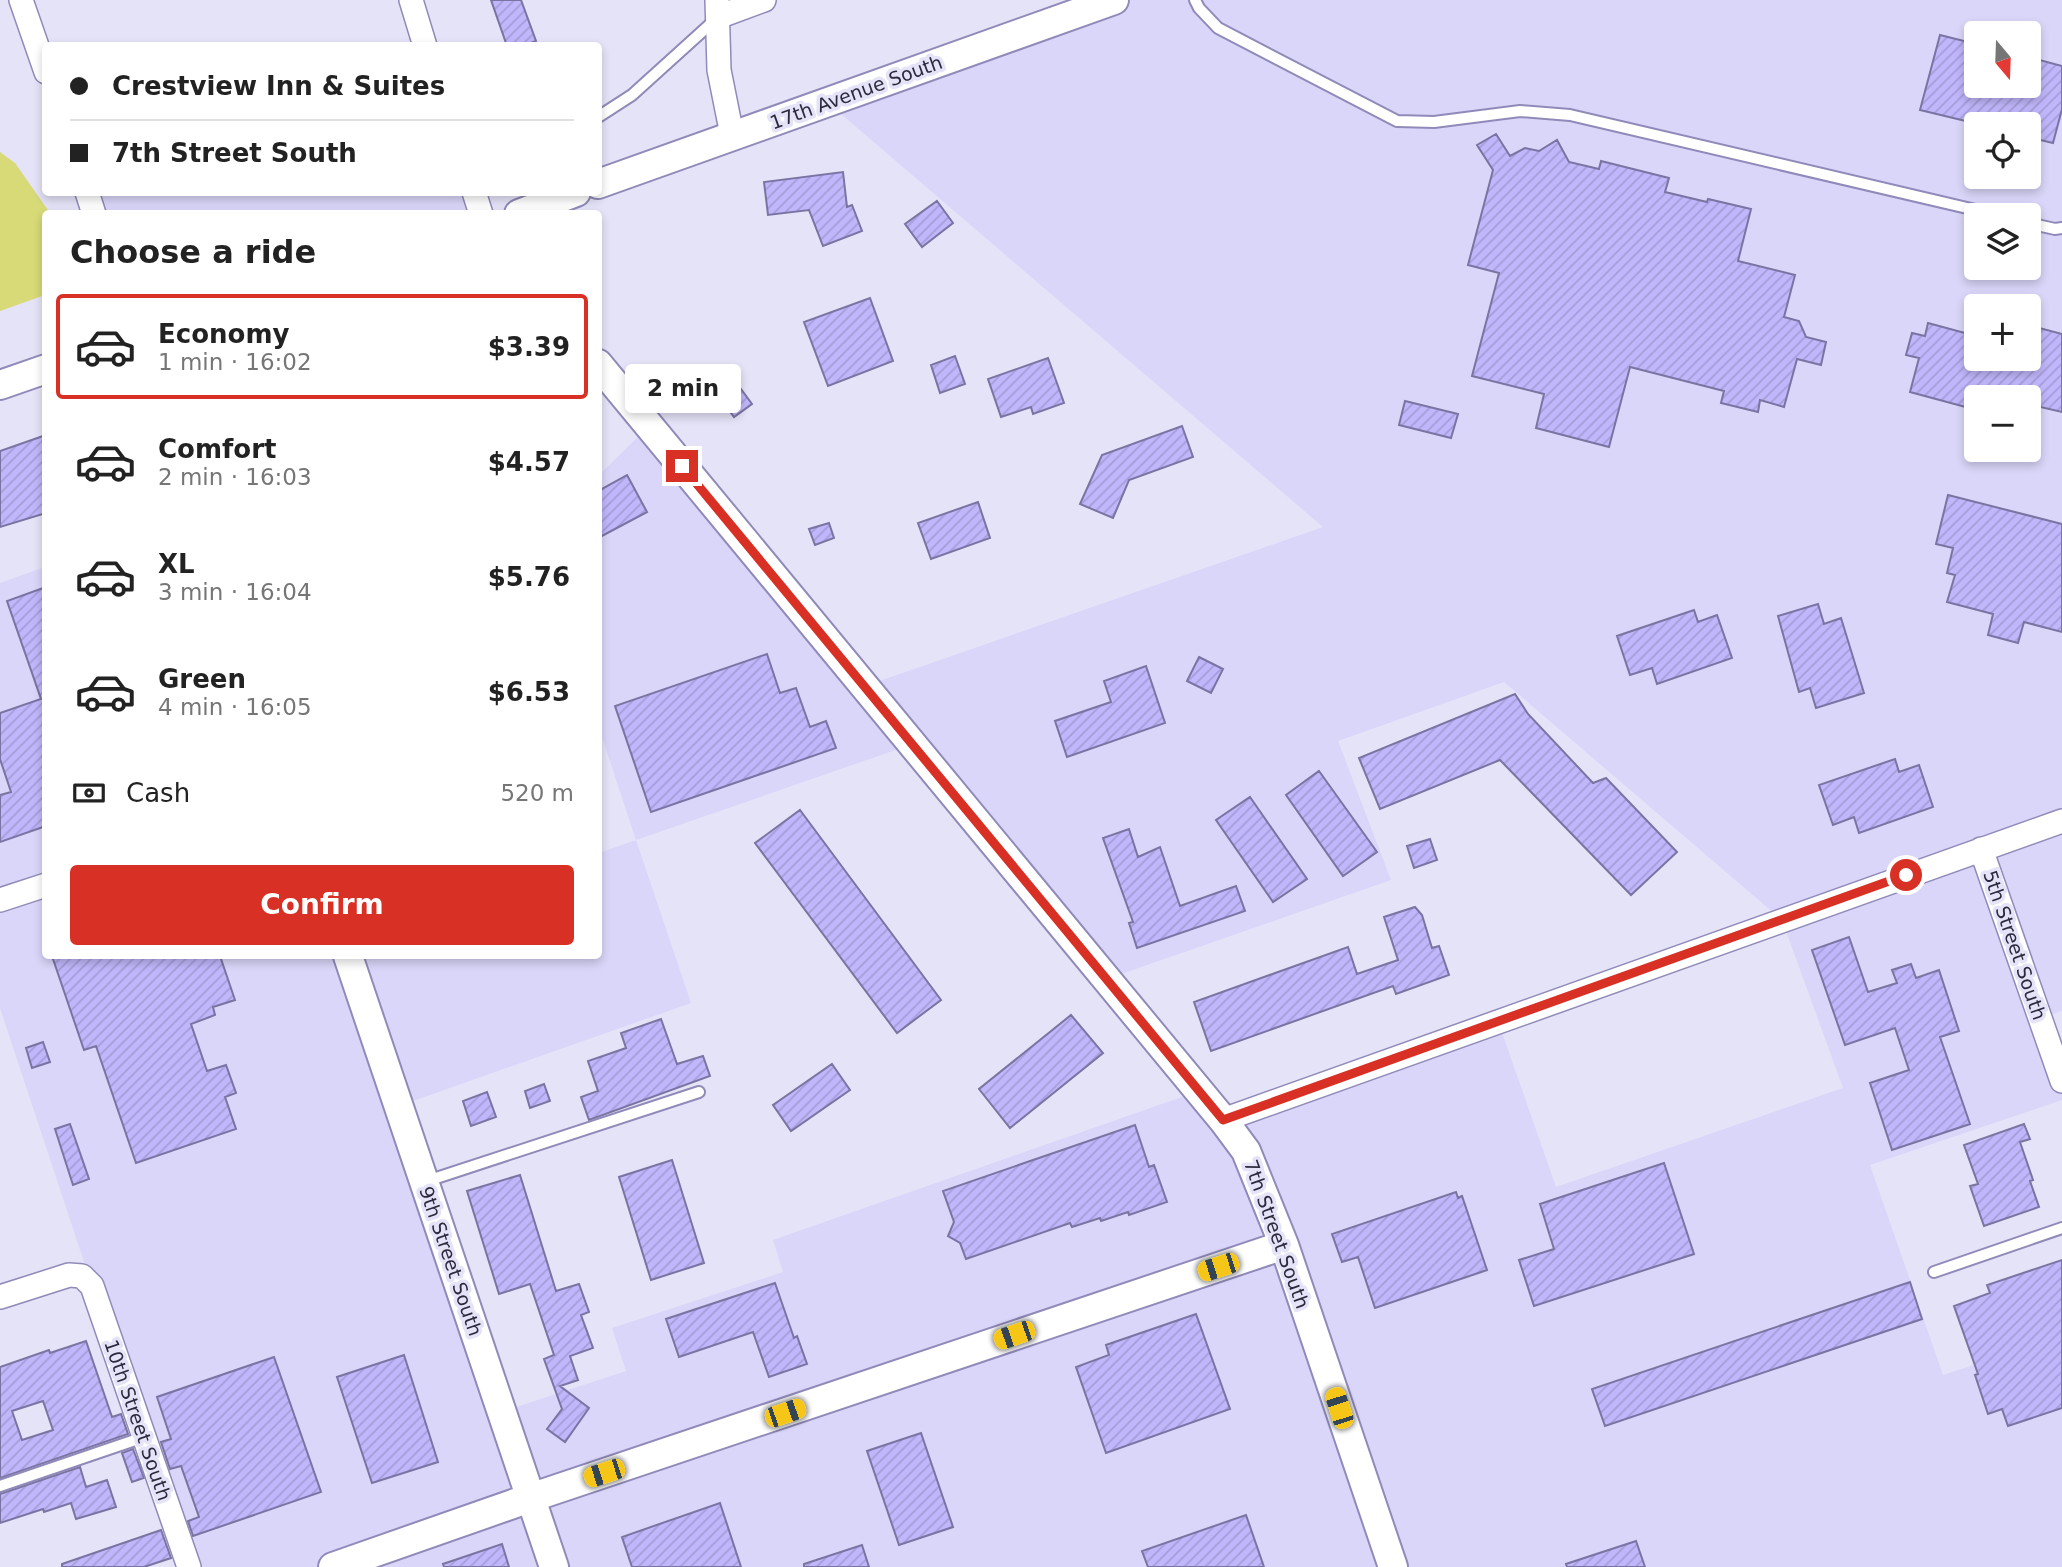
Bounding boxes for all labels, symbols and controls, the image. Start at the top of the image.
north arrow [1964,21,2040,98]
map controls [1964,21,2041,462]
street label: 17th Avenue South [767,51,945,133]
text: Crestview Inn & Suites [112,71,445,101]
button: locate [1964,112,2041,189]
text: 7th Street South [112,138,357,168]
button: layers [1964,203,2041,280]
text: Choose a ride [70,233,316,271]
button: + [1964,294,2041,371]
icon: car [74,315,137,378]
text: Economy [158,319,289,349]
text: $3.39 [488,332,570,362]
text: 1 min · 16:02 [158,349,312,375]
callout: 2 min [624,364,740,414]
text: 2 min [647,375,719,401]
button: − [1964,385,2041,462]
icon: car [74,430,137,493]
text: Comfort [158,434,276,464]
text: $4.57 [488,447,570,477]
route end [666,450,698,482]
text: 2 min · 16:03 [158,464,312,490]
icon: car [74,545,137,608]
text: XL [158,549,195,579]
text: $5.76 [488,562,570,592]
text: 3 min · 16:04 [158,579,312,605]
icon: car [74,660,137,723]
text: Green [158,664,246,694]
text: $6.53 [488,677,570,707]
text: 4 min · 16:05 [158,694,312,720]
icon: cash [70,774,108,812]
text: Cash [126,778,190,808]
text: 520 m [500,780,574,806]
route start [1890,859,1922,891]
button: Confirm [70,865,574,945]
street label: 5th Street South [1979,867,2051,1023]
street label: 7th Street South [1240,1157,1314,1311]
street label: 9th Street South [415,1183,487,1339]
car [1195,1251,1242,1283]
car [991,1318,1038,1352]
street label: 10th Street South [100,1337,176,1503]
car [1323,1385,1356,1431]
car [762,1396,809,1430]
car [581,1457,628,1489]

